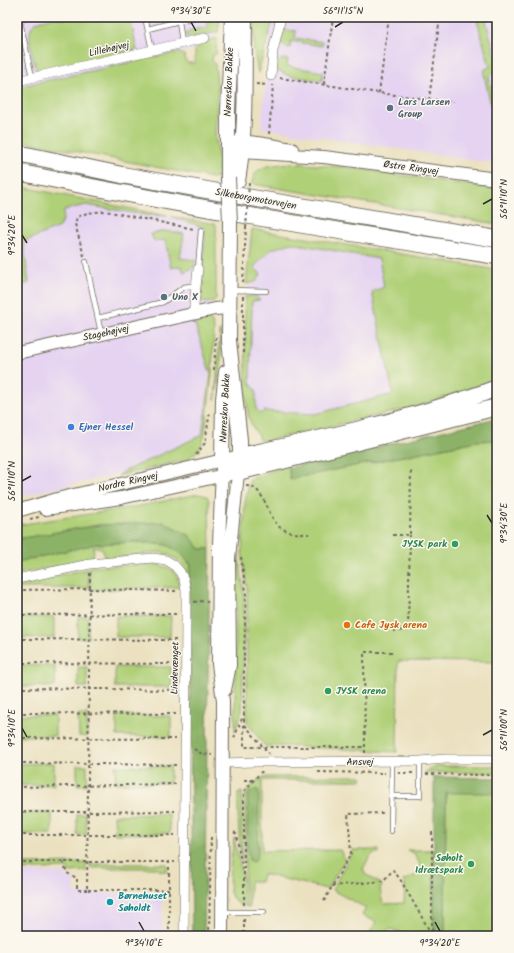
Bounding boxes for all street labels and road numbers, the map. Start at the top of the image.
street label: Lillehøjvej [87,36,131,61]
street label: Nørreskov Bakke [220,47,238,117]
street label: Østre Ringvej [382,156,440,180]
street label: Silkeborgmotorvejen [214,184,298,214]
street label: Stagehøjvej [81,320,131,346]
street label: Nørreskov Bakke [215,373,235,443]
street label: Nordre Ringvej [96,467,160,497]
street label: Lindevænget [167,641,183,695]
street label: Ansvej [347,754,374,770]

